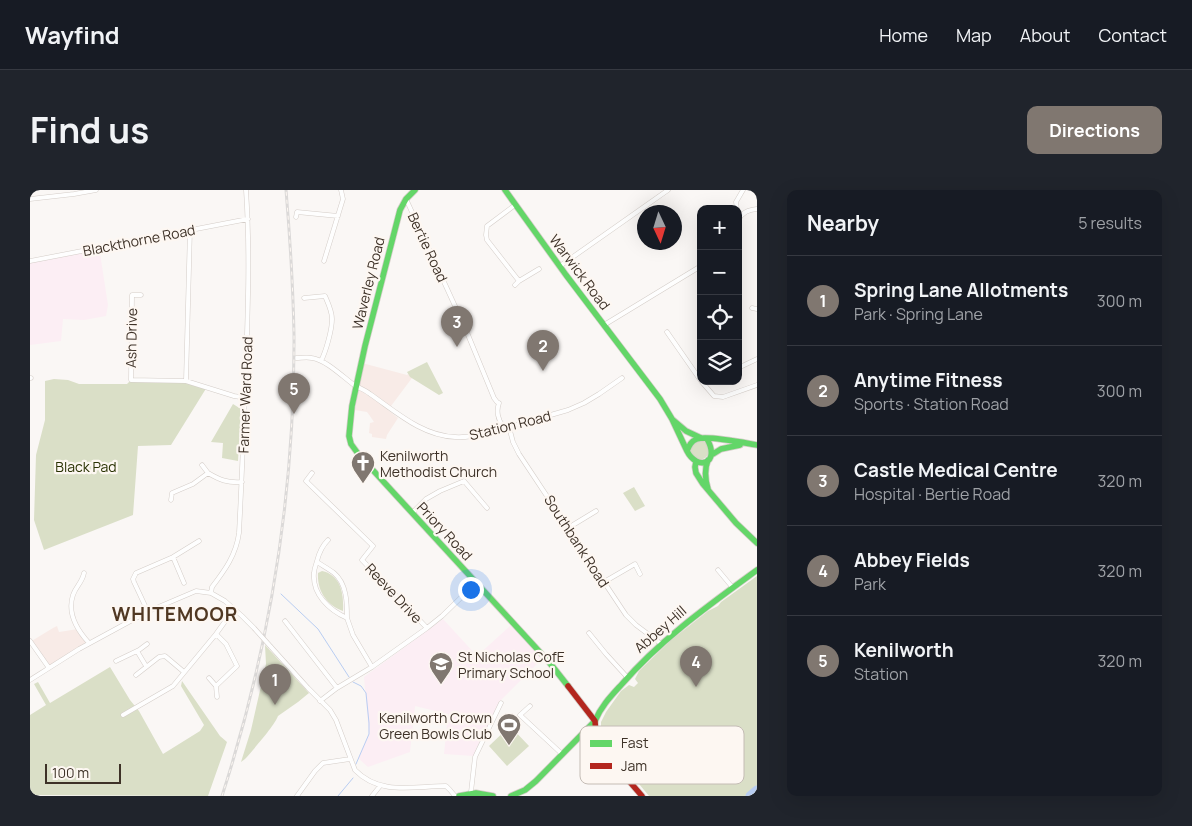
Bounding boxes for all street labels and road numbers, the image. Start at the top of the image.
street label: Bertie Road [404,209,452,285]
street label: Blackthorne Road [81,220,197,260]
street label: Warwick Road [545,230,615,314]
street label: Waverley Road [347,235,389,331]
street label: Ash Drive [121,308,141,368]
street label: Farmer Ward Road [233,336,257,454]
street label: Station Road [467,406,553,444]
street label: Southbank Road [540,491,614,591]
street label: Priory Road [413,498,477,564]
street label: Reeve Drive [361,559,427,627]
street label: Abbey Hill [630,601,690,657]

